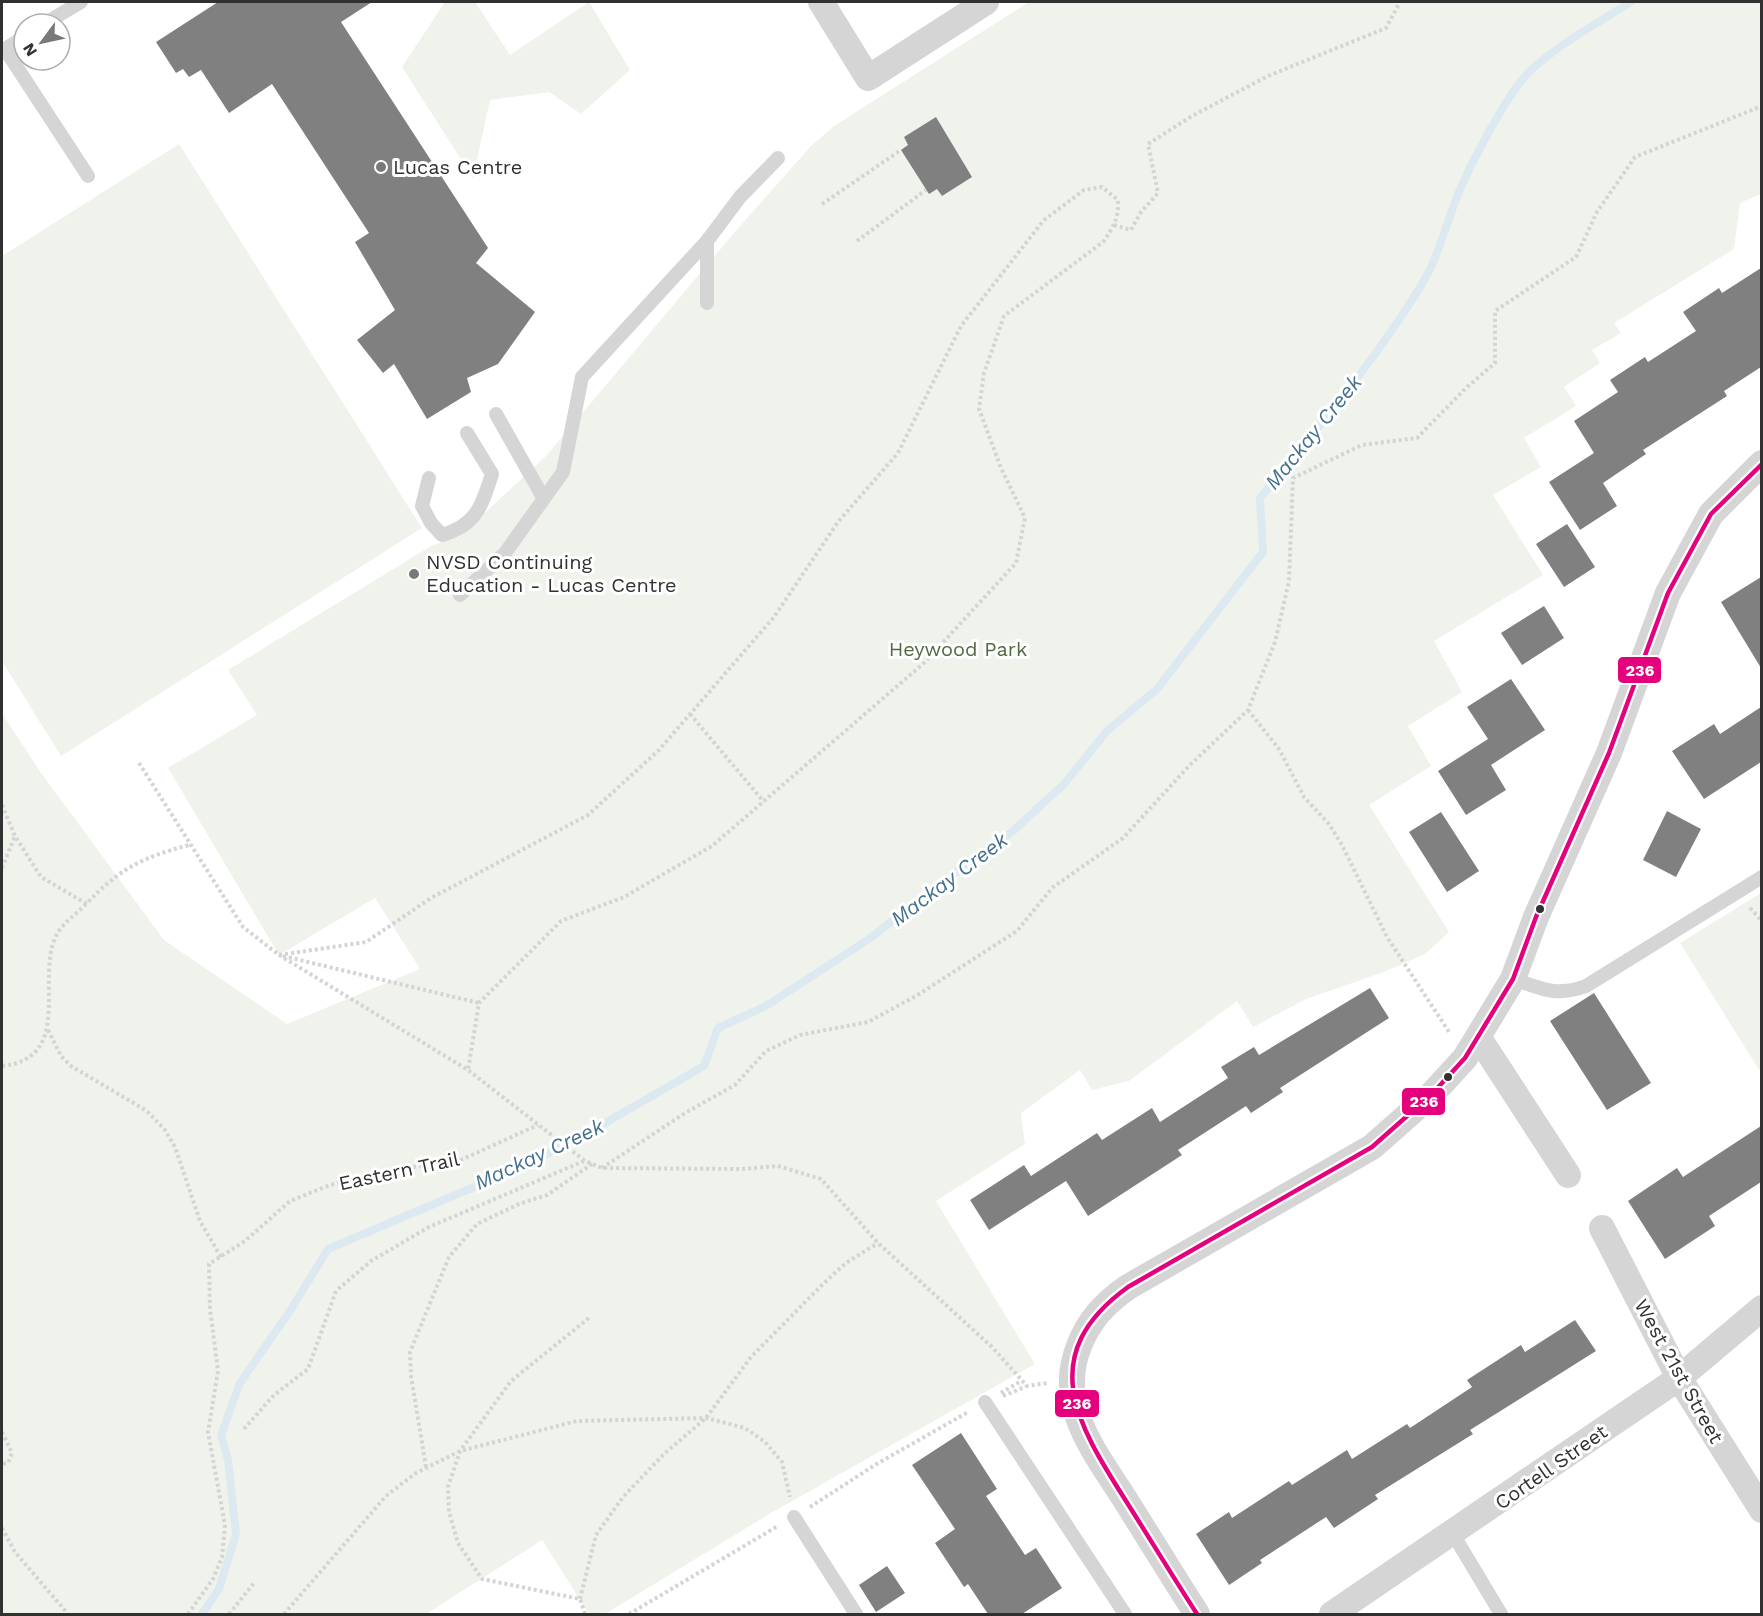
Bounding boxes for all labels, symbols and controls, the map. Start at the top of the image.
north arrow [12,12,72,72]
text: N [19,40,41,60]
place label: Lucas Centre [393,155,522,179]
marker: Lucas Centre [374,160,388,174]
water label: Mackay Creek [1259,369,1367,494]
place label: NVSD Continuing Education - Lucas Centre [426,550,677,597]
marker: NVSD Continuing Education - Lucas Centre [407,567,421,581]
park label: Heywood Park [889,637,1027,661]
line badge: 236 [1617,656,1662,684]
text: 236 [1626,661,1655,680]
water label: Mackay Creek [886,827,1013,931]
unlabelled marker [1534,903,1546,915]
unlabelled marker [1442,1071,1454,1083]
line badge: 236 [1401,1087,1446,1116]
text: 236 [1410,1092,1439,1111]
water label: Mackay Creek [470,1113,608,1195]
street label: Eastern Trail [336,1147,462,1195]
street label: West 21st Street [1629,1295,1729,1448]
line badge: 236 [1054,1389,1100,1418]
text: 236 [1063,1394,1092,1413]
street label: Cortell Street [1490,1419,1612,1515]

